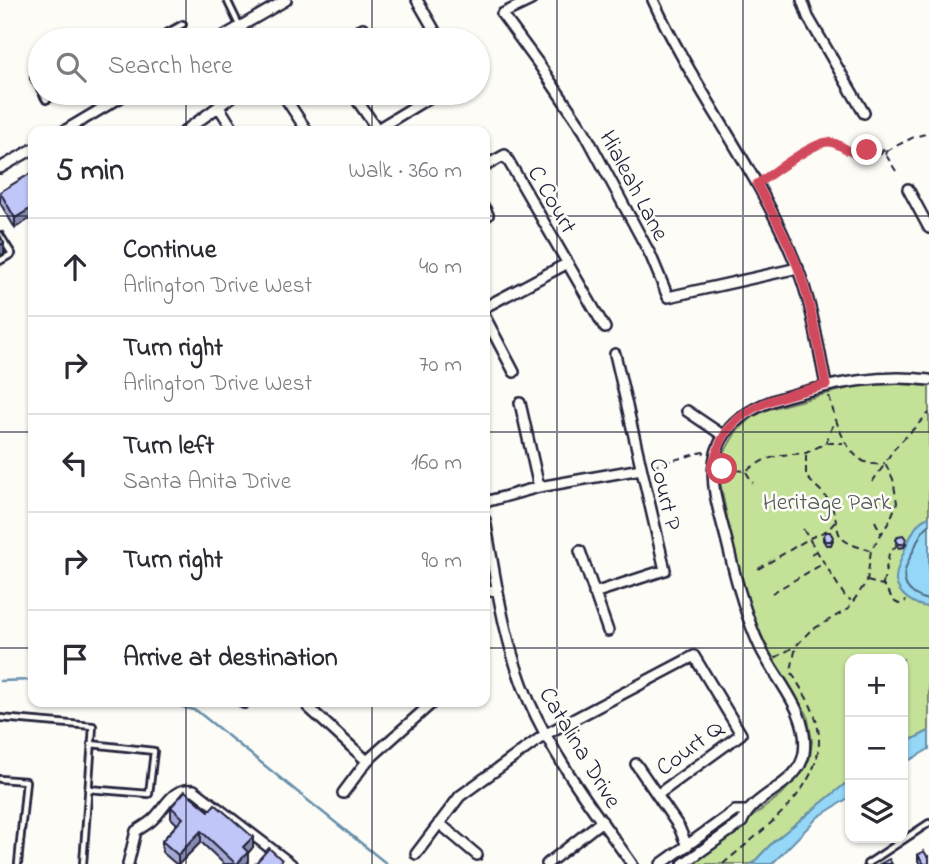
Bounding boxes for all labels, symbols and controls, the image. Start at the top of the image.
search box [28,28,490,105]
icon: search [52,48,90,86]
text: Search here [108,48,233,86]
street label: Hialeah Lane [589,125,677,248]
route end [851,134,882,165]
text: 5 min [56,150,124,194]
text: Walk · 360 m [348,155,462,188]
street label: C Court [517,159,584,241]
text: Continue [123,232,216,270]
icon: ahead [56,248,94,286]
text: 40 m [419,251,462,284]
text: Arlington Drive West [123,270,312,303]
text: Turn right [123,330,223,368]
icon: right [56,346,94,384]
text: 70 m [419,349,462,382]
text: Arlington Drive West [123,368,312,401]
text: Turn left [123,428,214,466]
icon: left [56,444,94,482]
text: 160 m [411,447,462,480]
route start [706,453,737,484]
street label: Court P [638,455,689,535]
text: Santa Anita Drive [123,466,291,499]
park label: Heritage Park [763,486,892,521]
icon: right [56,542,94,580]
text: Turn right [123,542,223,580]
text: 90 m [422,545,462,578]
icon: arrive [56,640,94,678]
text: Arrive at destination [123,640,338,678]
map controls [845,654,908,843]
button: + [845,654,908,717]
street label: Catalina Drive [529,681,629,816]
street label: Court Q [650,712,732,786]
button: − [845,717,908,780]
button: layers [845,780,908,843]

